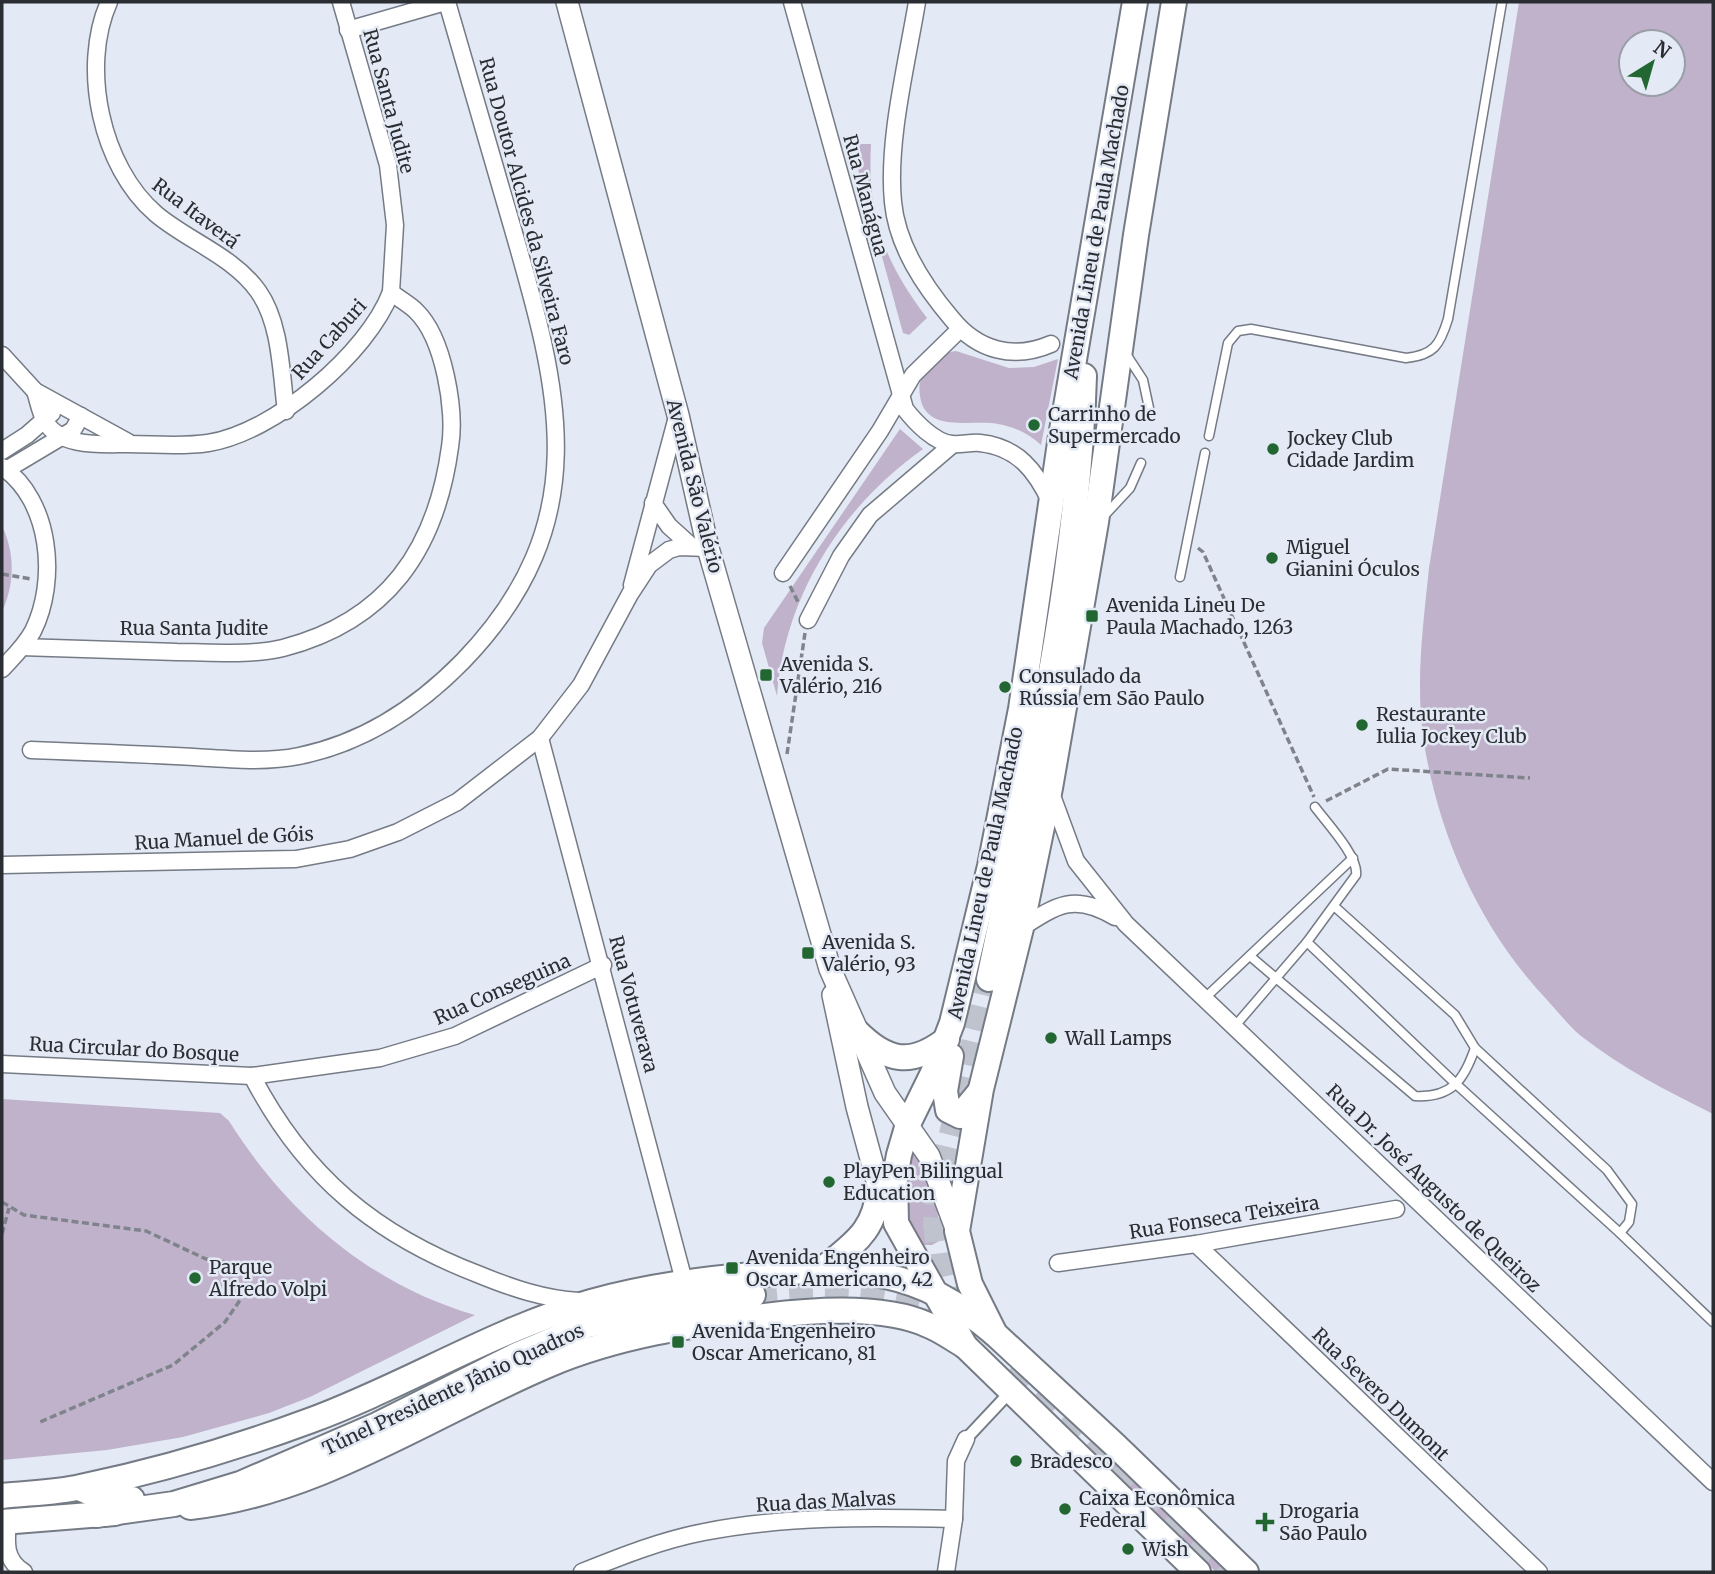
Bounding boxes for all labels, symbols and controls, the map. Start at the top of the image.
street label: Rua Santa Judite [358,26,420,176]
north arrow [1617,28,1687,98]
text: N [1649,35,1675,64]
street label: Rua Doutor Alcides da Silveira Faro [474,54,580,368]
street label: Avenida Lineu de Paula Machado [1058,83,1134,382]
street label: Rua Manágua [838,132,894,258]
street label: Rua Itaverá [148,173,244,253]
street label: Rua Caburi [287,294,371,384]
street label: Avenida São Valério [662,395,728,576]
place label: Carrinho de Supermercado [1048,402,1181,448]
marker: Carrinho de Supermercado [1026,417,1042,433]
place label: Jockey Club Cidade Jardim [1286,426,1414,472]
marker: Jockey Club Cidade Jardim [1265,441,1281,457]
place label: Miguel Gianini Óculos [1286,535,1420,581]
marker: Miguel Gianini Óculos [1264,550,1280,566]
place label: Avenida Lineu De Paula Machado, 1263 [1105,593,1293,639]
marker: Avenida Lineu De Paula Machado, 1263 [1084,608,1100,624]
street label: Rua Santa Judite [120,616,268,640]
place label: Avenida S. Valério, 216 [779,652,882,698]
place label: Consulado da Rússia em São Paulo [1019,664,1204,710]
marker: Avenida S. Valério, 216 [758,667,774,683]
marker: Consulado da Rússia em São Paulo [997,679,1013,695]
place label: Restaurante Iulia Jockey Club [1376,702,1527,748]
marker: Restaurante Iulia Jockey Club [1354,717,1370,733]
street label: Avenida Lineu de Paula Machado [942,724,1028,1023]
street label: Rua Manuel de Góis [134,821,314,855]
place label: Avenida S. Valério, 93 [821,930,916,976]
street label: Rua Votuverava [604,933,664,1075]
marker: Avenida S. Valério, 93 [800,945,816,961]
street label: Rua Conseguina [430,948,574,1030]
place label: Wall Lamps [1064,1026,1172,1050]
marker: Wall Lamps [1043,1030,1059,1046]
street label: Rua Circular do Bosque [28,1032,240,1066]
street label: Rua Dr. José Augusto de Queiroz [1322,1079,1546,1297]
place label: PlayPen Bilingual Education [843,1159,1003,1205]
marker: PlayPen Bilingual Education [821,1174,837,1190]
street label: Rua Fonseca Teixeira [1127,1190,1321,1244]
place label: Avenida Engenheiro Oscar Americano, 42 [745,1245,933,1291]
place label: Parque Alfredo Volpi [208,1255,327,1301]
marker: Avenida Engenheiro Oscar Americano, 42 [724,1260,740,1276]
marker: Parque Alfredo Volpi [187,1270,203,1286]
street label: Túnel Presidente Jânio Quadros [318,1318,588,1460]
place label: Avenida Engenheiro Oscar Americano, 81 [691,1319,877,1365]
street label: Rua Severo Dumont [1307,1322,1455,1466]
marker: Avenida Engenheiro Oscar Americano, 81 [670,1334,686,1350]
place label: Bradesco [1030,1449,1113,1473]
marker: Bradesco [1008,1453,1024,1469]
street label: Rua das Malvas [755,1485,897,1517]
place label: Caixa Econômica Federal [1079,1486,1235,1532]
place label: Drogaria São Paulo [1279,1499,1367,1545]
marker: Caixa Econômica Federal [1057,1501,1073,1517]
marker: Drogaria São Paulo [1257,1514,1273,1530]
place label: Wish [1141,1537,1189,1561]
marker: Wish [1120,1541,1136,1557]

